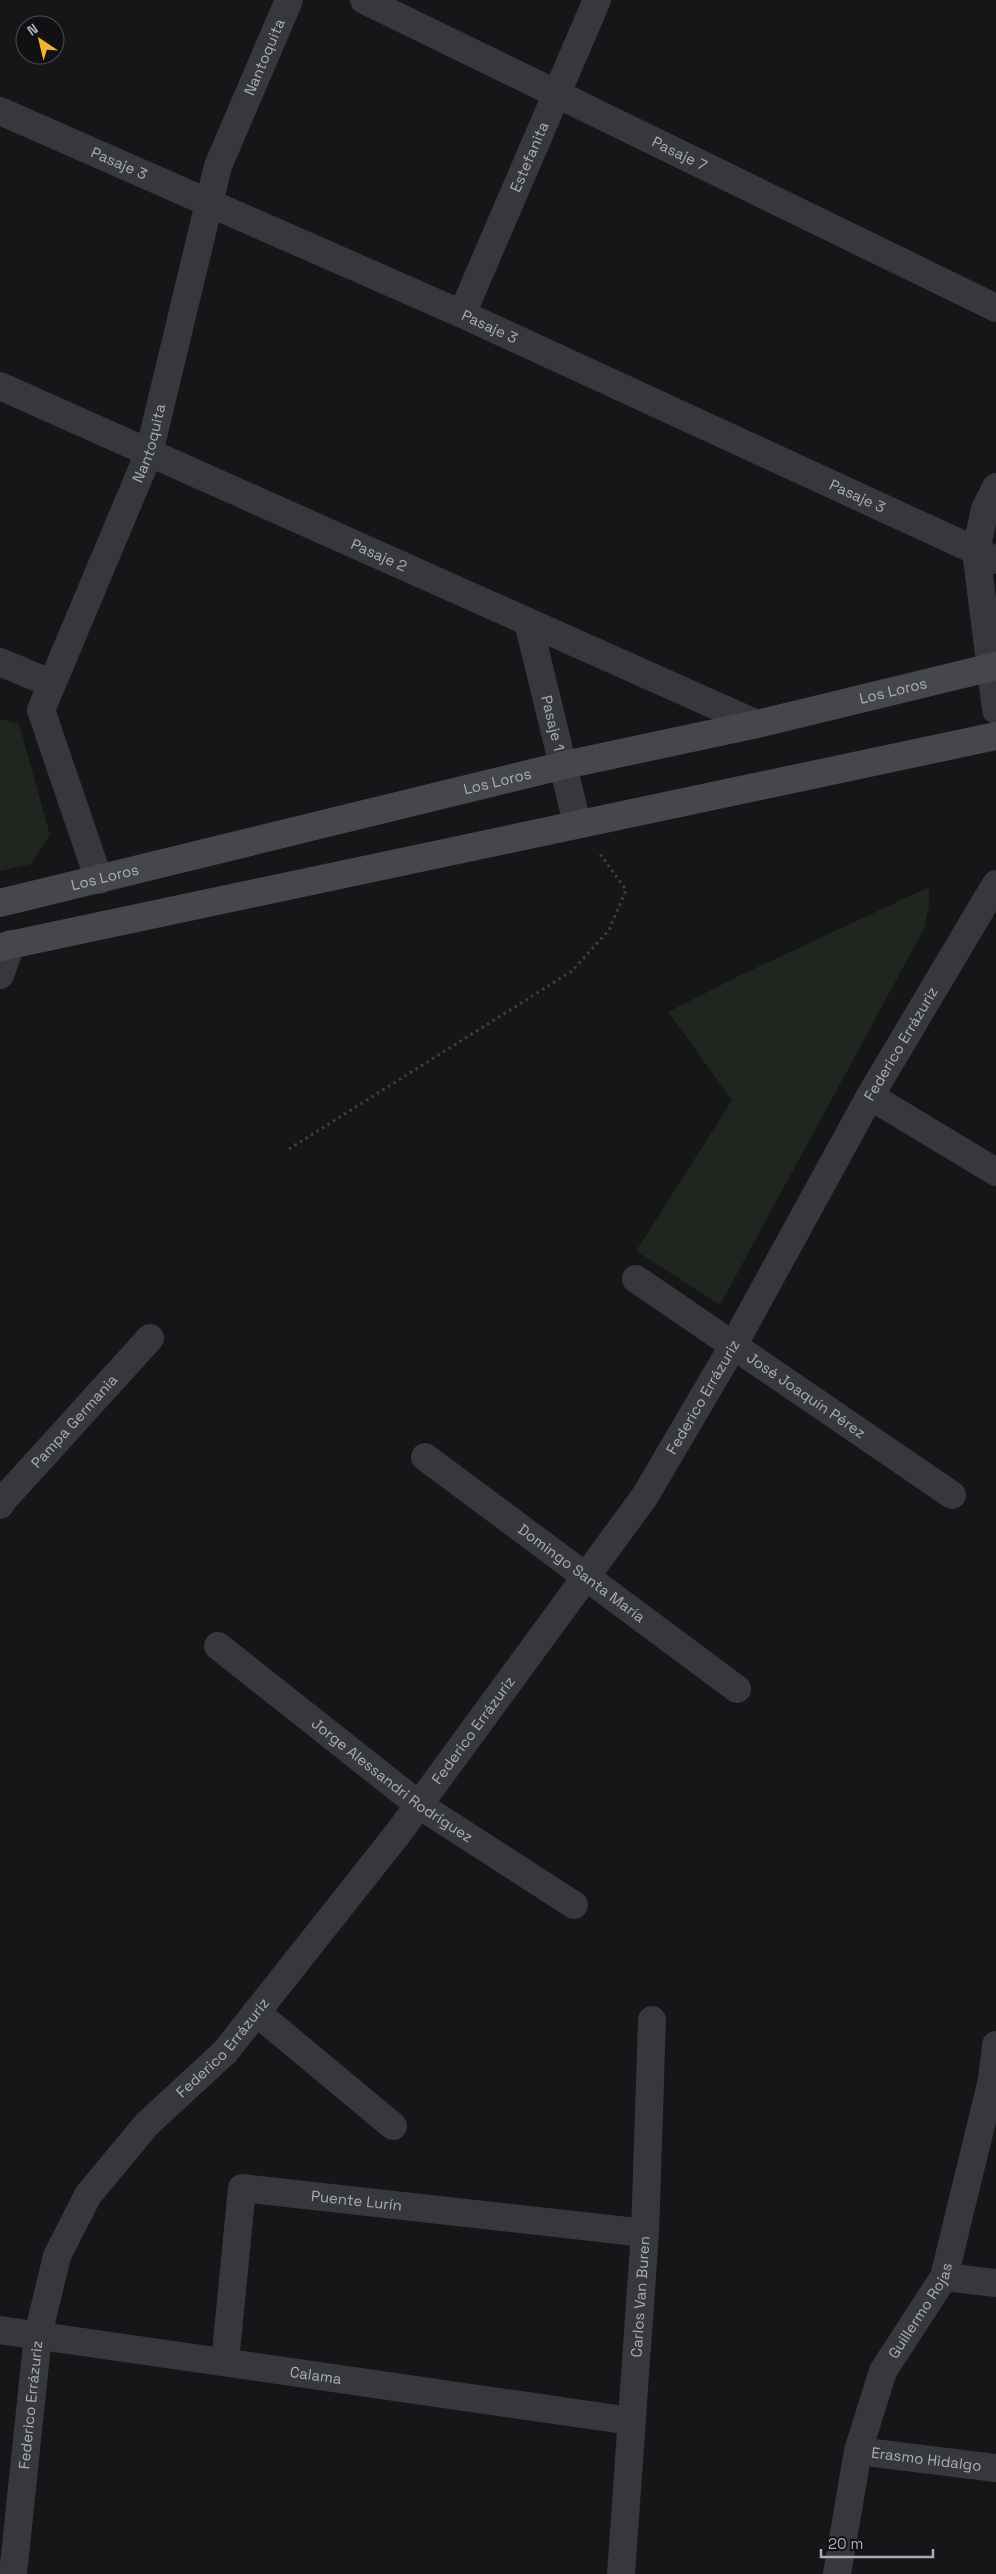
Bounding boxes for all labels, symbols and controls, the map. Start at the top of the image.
north arrow [15,15,65,65]
street label: Nantoquita [239,15,289,98]
text: N [24,19,42,39]
street label: Estefanita [506,118,553,195]
street label: Pasaje 7 [649,132,710,175]
street label: Pasaje 3 [88,142,150,183]
street label: Pasaje 3 [459,305,521,347]
street label: Nantoquita [128,401,170,485]
street label: Pasaje 3 [827,475,889,517]
street label: Pasaje 2 [348,534,410,576]
street label: Los Loros [857,673,929,708]
street label: Pasaje 1 [537,693,569,753]
street label: Los Loros [461,764,533,798]
street label: Los Loros [69,859,141,894]
street label: Federico Errázuriz [859,983,942,1104]
street label: Federico Errázuriz [662,1336,743,1457]
street label: José Joaquín Pérez [743,1348,869,1442]
street label: Pampa Germania [27,1370,122,1472]
street label: Domingo Santa María [514,1519,649,1627]
street label: Federico Errázuriz [427,1672,519,1788]
street label: Jorge Alessandri Rodríguez [308,1714,477,1846]
street label: Federico Errázuriz [172,1994,273,2101]
street label: Puente Lurín [310,2186,403,2215]
street label: Carlos Van Buren [626,2235,654,2358]
street label: Guillermo Rojas [884,2261,956,2362]
street label: Federico Errázuriz [14,2340,46,2470]
street label: Calama [289,2362,343,2388]
street label: Erasmo Hidalgo [870,2443,983,2475]
scale bar [821,2526,934,2558]
text: 20 m [828,2534,863,2553]

